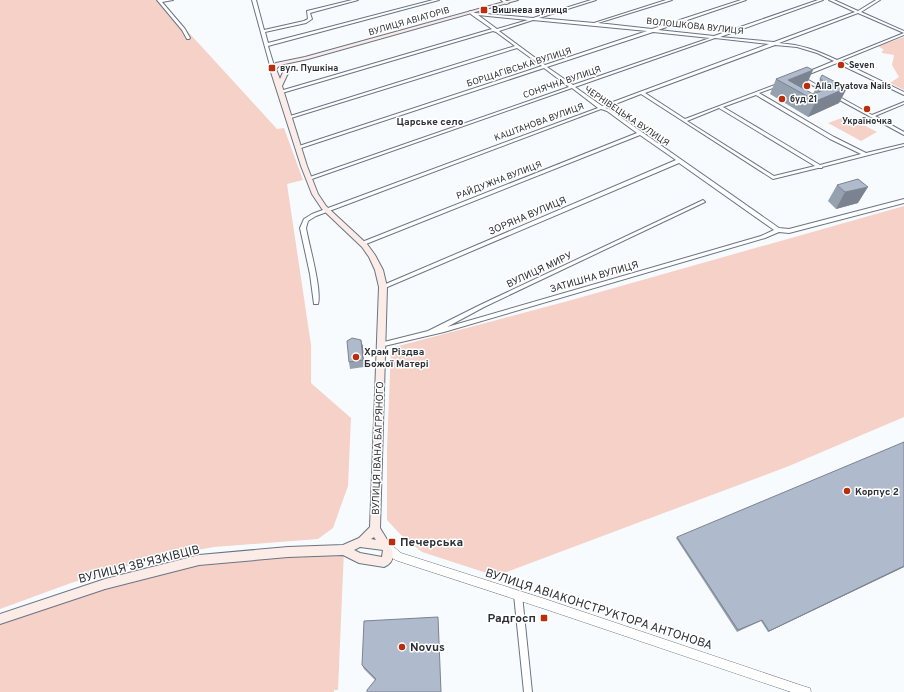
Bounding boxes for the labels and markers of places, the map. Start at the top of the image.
marker: Вишнева вулиця [479,5,489,15]
place label: Вишнева вулиця [492,5,567,16]
marker: Seven [836,60,846,70]
place label: Seven [849,60,874,71]
marker: вул. Пушкіна [267,63,277,73]
place label: вул. Пушкіна [280,63,338,74]
marker: Alla Pyatova Nails [802,81,812,91]
place label: Alla Pyatova Nails [815,81,891,92]
marker: буд 21 [777,94,787,104]
place label: буд 21 [790,94,817,105]
marker: Україночка [862,104,872,114]
place label: Україночка [842,116,892,127]
place label: Храм Різдва Божої Матері [364,346,429,371]
marker: Храм Різдва Божої Матері [351,352,361,362]
marker: Корпус 2 [842,486,852,496]
place label: Корпус 2 [855,486,899,499]
place label: Печерська [400,535,463,551]
marker: Печерська [387,537,397,547]
place label: Радгосп [488,611,536,627]
marker: Радгосп [539,613,549,623]
place label: Novus [410,640,445,656]
marker: Novus [397,642,407,652]

